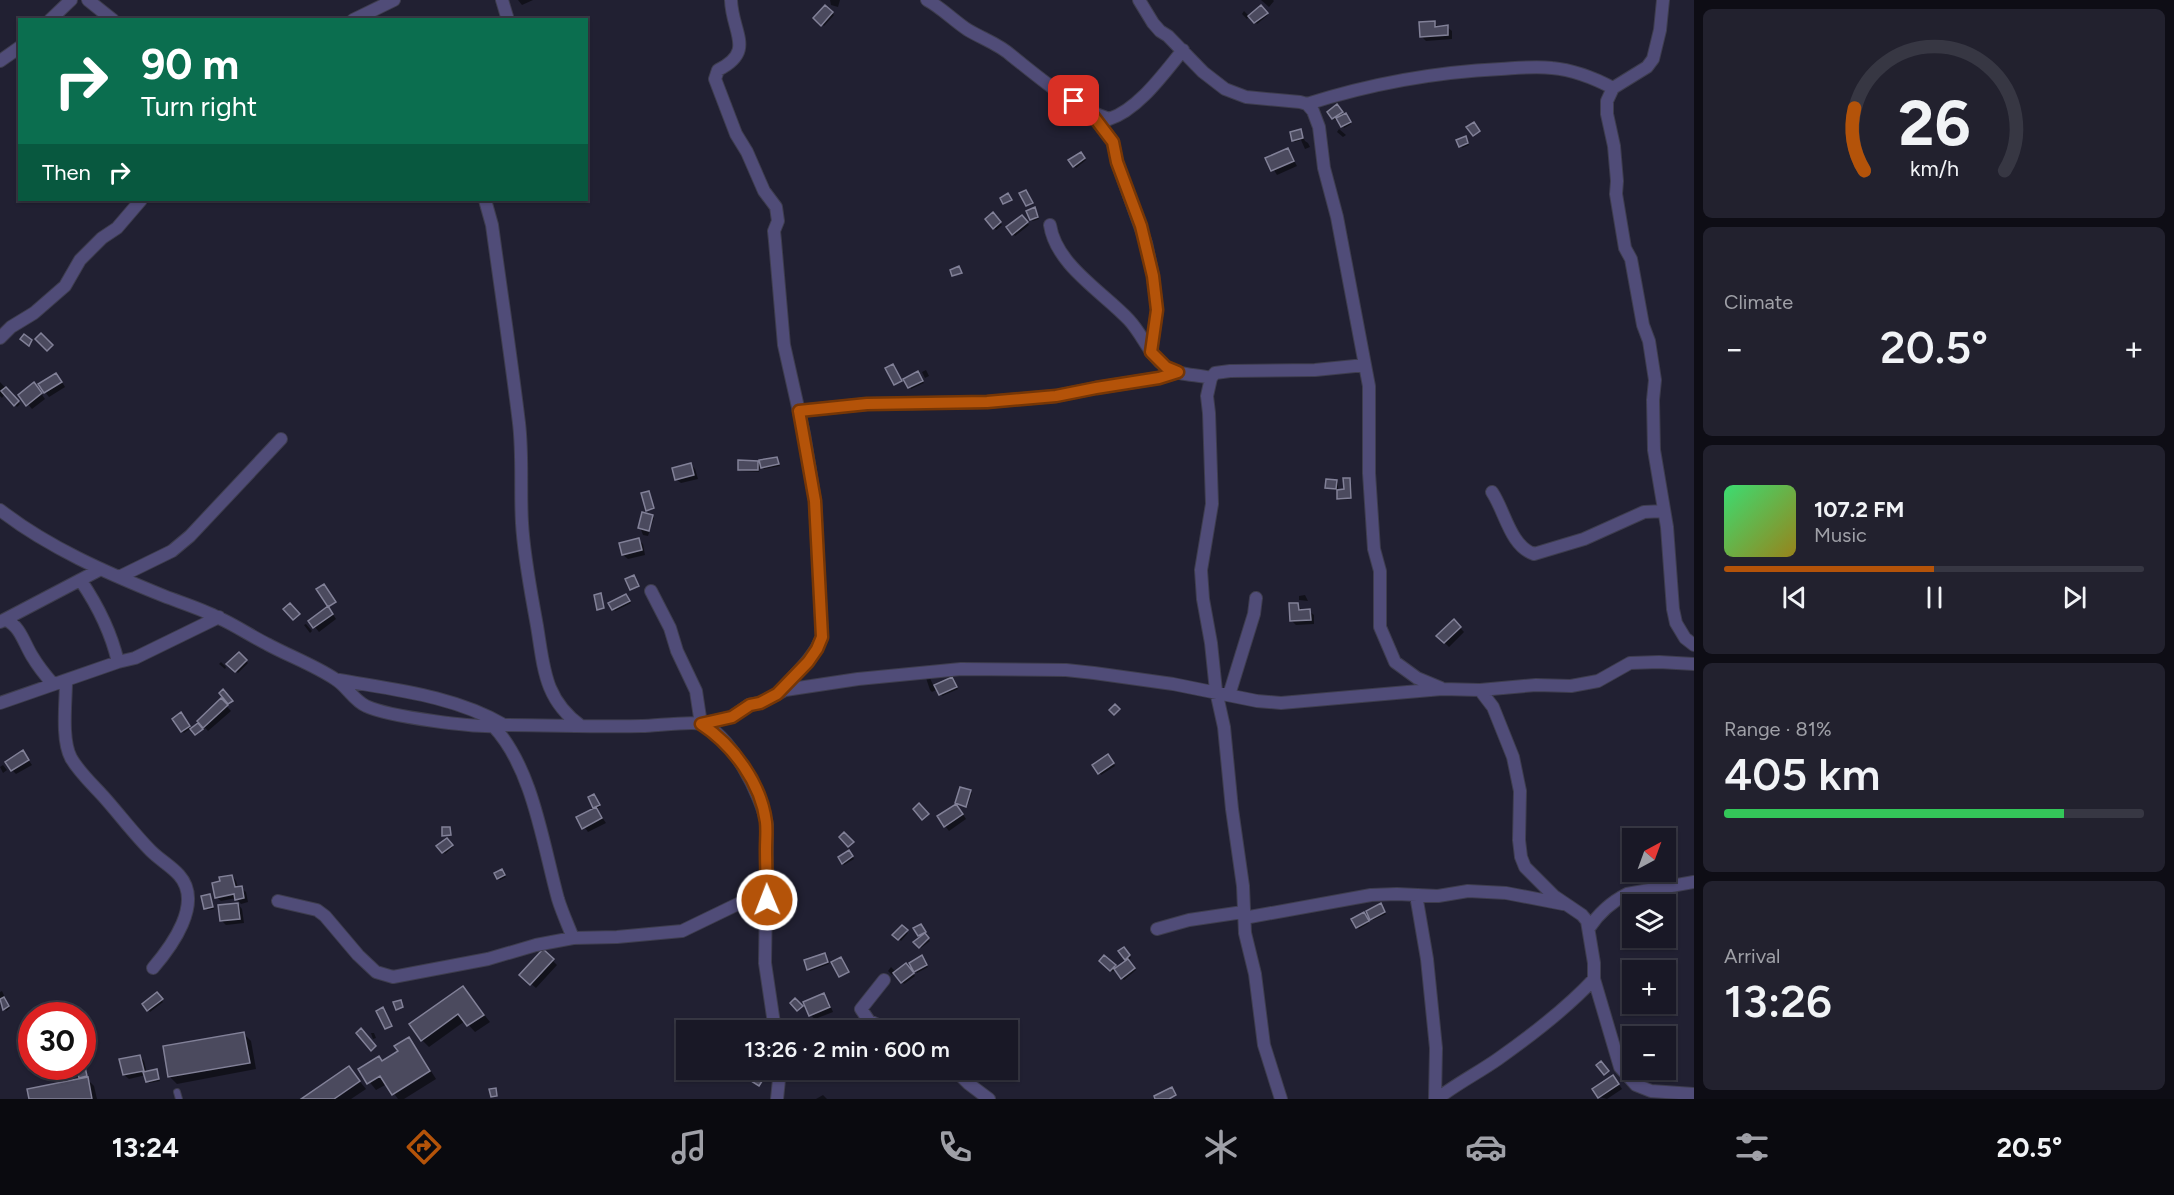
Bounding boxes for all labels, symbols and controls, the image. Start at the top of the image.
text: 90 m [141,39,239,90]
icon: right [42,42,120,120]
pin [1048,75,1099,126]
icon: arrive [1057,84,1090,117]
text: 26 [1898,86,1970,161]
text: Turn right [141,90,257,123]
icon: right [103,156,136,189]
text: km/h [1910,156,1958,181]
text: Then [42,159,91,186]
text: Climate [1724,290,1793,314]
text: 20.5° [1880,320,1988,374]
text: − [1724,329,1745,368]
text: + [2123,329,2144,368]
text: 107.2 FM [1814,496,1904,523]
text: Music [1814,523,1867,547]
icon: previous [1778,581,1811,614]
icon: pause [1918,581,1951,614]
icon: next [2058,581,2091,614]
text: Range · 81% [1724,717,1832,741]
text: 405 km [1724,747,1880,801]
north arrow [1622,828,1676,882]
map controls [1622,828,1676,1080]
position arrow [735,868,799,932]
button: layers [1622,894,1676,948]
text: Arrival [1724,944,1780,968]
button: + [1622,960,1676,1014]
text: 13:26 [1724,974,1832,1028]
speed limit sign: 30 [18,1002,96,1080]
button: − [1622,1026,1676,1080]
text: 13:26 · 2 min · 600 m [744,1036,950,1063]
icon: directions [403,1126,445,1168]
icon: music [668,1126,710,1168]
icon: phone [934,1126,976,1168]
icon: climate [1200,1126,1242,1168]
icon: car [1465,1126,1507,1168]
icon: filters [1731,1126,1773,1168]
text: 13:24 [112,1131,179,1164]
text: 20.5° [1996,1131,2062,1164]

